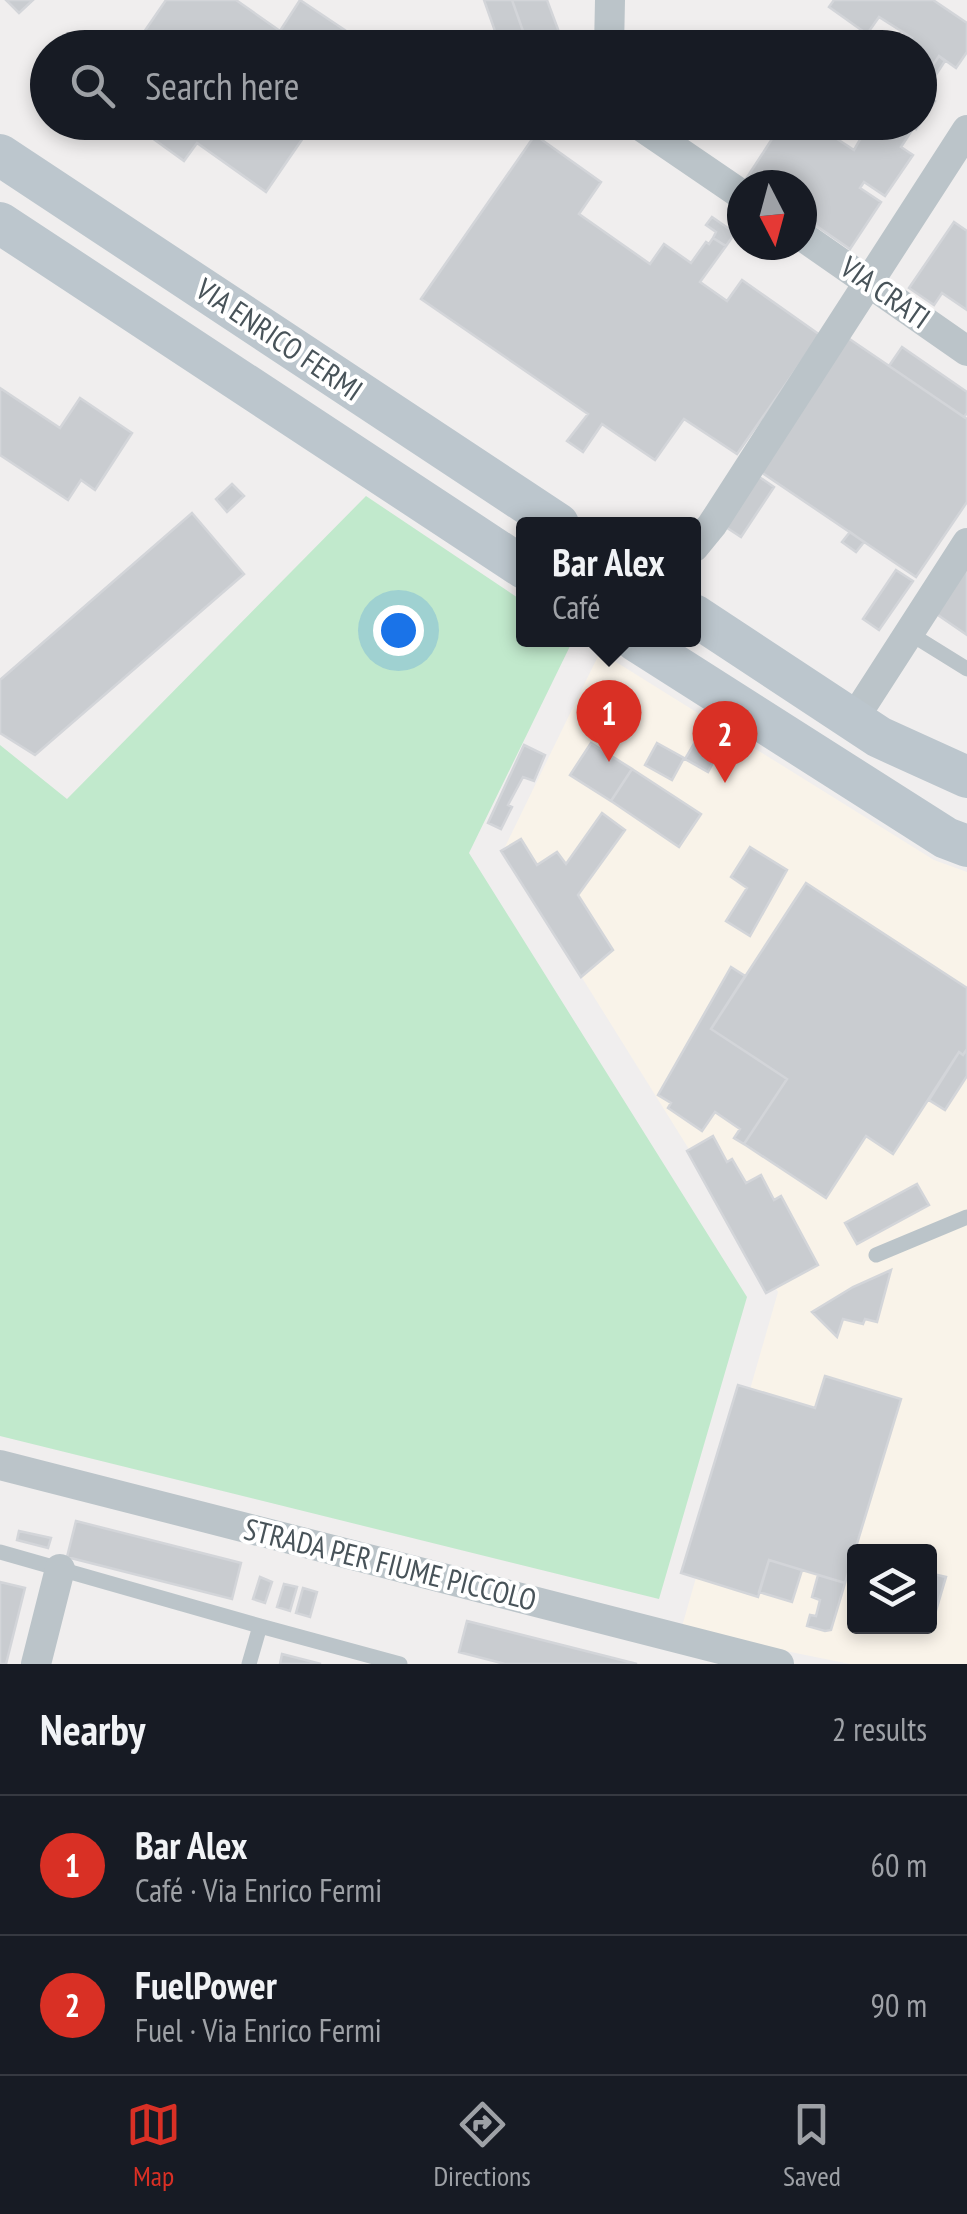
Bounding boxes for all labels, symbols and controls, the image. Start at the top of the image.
search box [30,30,937,140]
icon: search [65,58,120,113]
text: Search here [145,61,299,110]
north arrow [727,170,817,260]
street label: VIA CRATI [833,246,938,337]
street label: VIA ENRICO FERMI [188,268,371,409]
popup [516,517,701,647]
text: Bar Alex [552,537,665,586]
text: Café [552,586,600,628]
your location [373,605,424,656]
pin: 1 [576,680,642,762]
pin: 2 [692,700,758,783]
street label: STRADA PER FIUME PICCOLO [240,1508,540,1619]
map controls [847,1544,937,1634]
button: layers [847,1544,937,1634]
text: Nearby [40,1702,145,1757]
text: 2 results [832,1708,927,1750]
text: Bar Alex [135,1820,248,1869]
text: 1 [65,1844,80,1886]
text: 60 m [871,1844,927,1886]
text: Café · Via Enrico Fermi [135,1869,382,1911]
text: FuelPower [135,1960,277,2009]
text: 2 [65,1984,80,2026]
text: 90 m [871,1984,927,2026]
text: Fuel · Via Enrico Fermi [135,2009,382,2051]
tab: Map [126,2097,181,2194]
tab: Directions [433,2097,531,2194]
tab: Saved [783,2097,841,2194]

